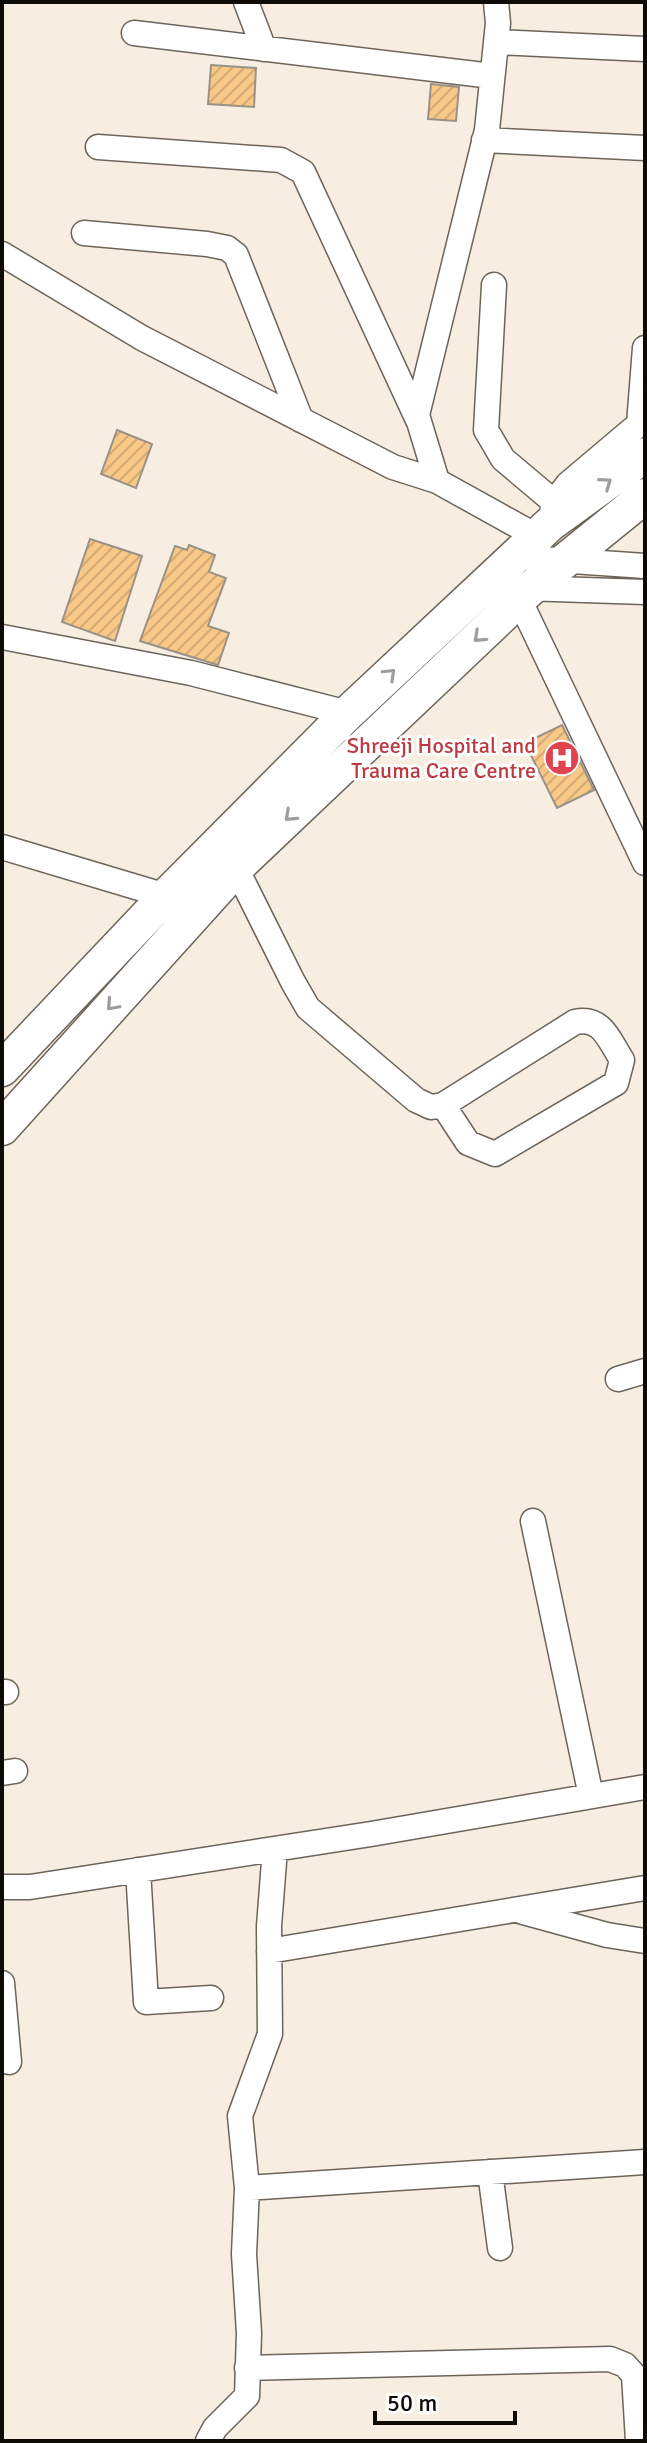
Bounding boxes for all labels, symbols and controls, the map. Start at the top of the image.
one-way arrow [597,479,612,493]
one-way arrow [474,628,488,643]
one-way arrow [381,669,396,683]
place label: Shreeji Hospital and Trauma Care Centre [347,732,536,784]
hospital icon: Shreeji Hospital and Trauma Care Centre [543,739,581,777]
one-way arrow [285,806,299,821]
one-way arrow [108,996,122,1011]
scale bar [375,2375,515,2425]
text: 50 m [387,2388,437,2418]

